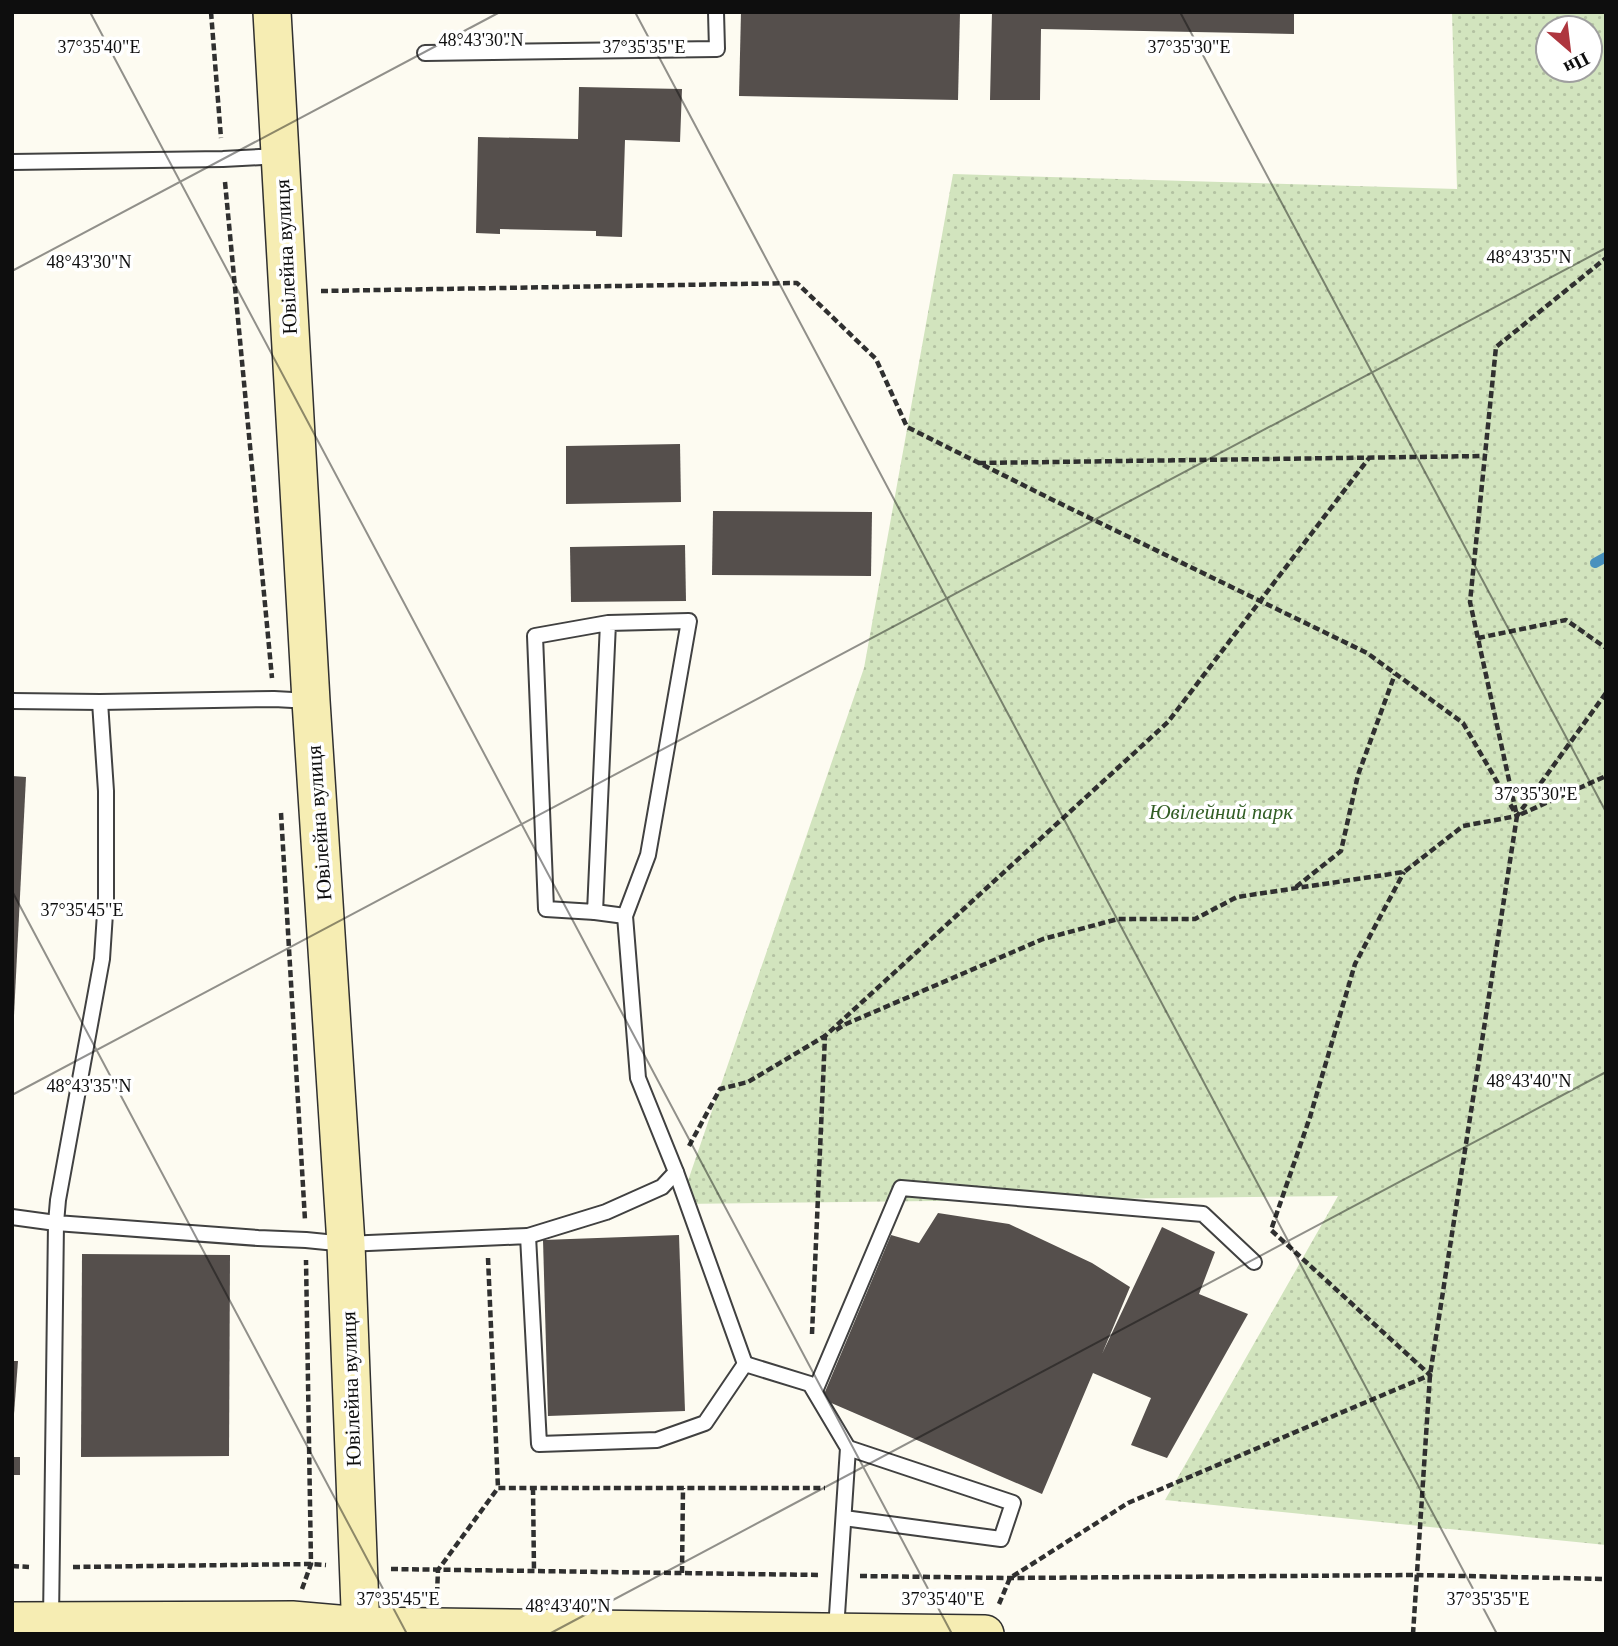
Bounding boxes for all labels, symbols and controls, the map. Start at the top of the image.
north arrow [1534,14,1604,84]
text: 48°43'30"N [439,30,523,50]
text: 37°35'40"E [58,37,140,57]
text: 37°35'35"E [603,37,685,57]
text: 37°35'30"E [1148,37,1230,57]
text: Пн [1560,48,1593,79]
street label: Ювілейна вулиця [270,178,302,335]
text: 48°43'35"N [1487,247,1571,267]
text: 48°43'30"N [47,252,131,272]
street label: Ювілейна вулиця [302,744,336,901]
text: 37°35'30"E [1495,784,1577,804]
park label: Ювілейний парк [1148,800,1293,824]
text: 37°35'45"E [41,900,123,920]
text: 48°43'40"N [1487,1071,1571,1091]
text: 48°43'35"N [47,1076,131,1096]
street label: Ювілейна вулиця [336,1311,366,1467]
text: 37°35'45"E [357,1589,439,1609]
text: 37°35'40"E [902,1589,984,1609]
text: 37°35'35"E [1447,1589,1529,1609]
text: 48°43'40"N [526,1596,610,1616]

